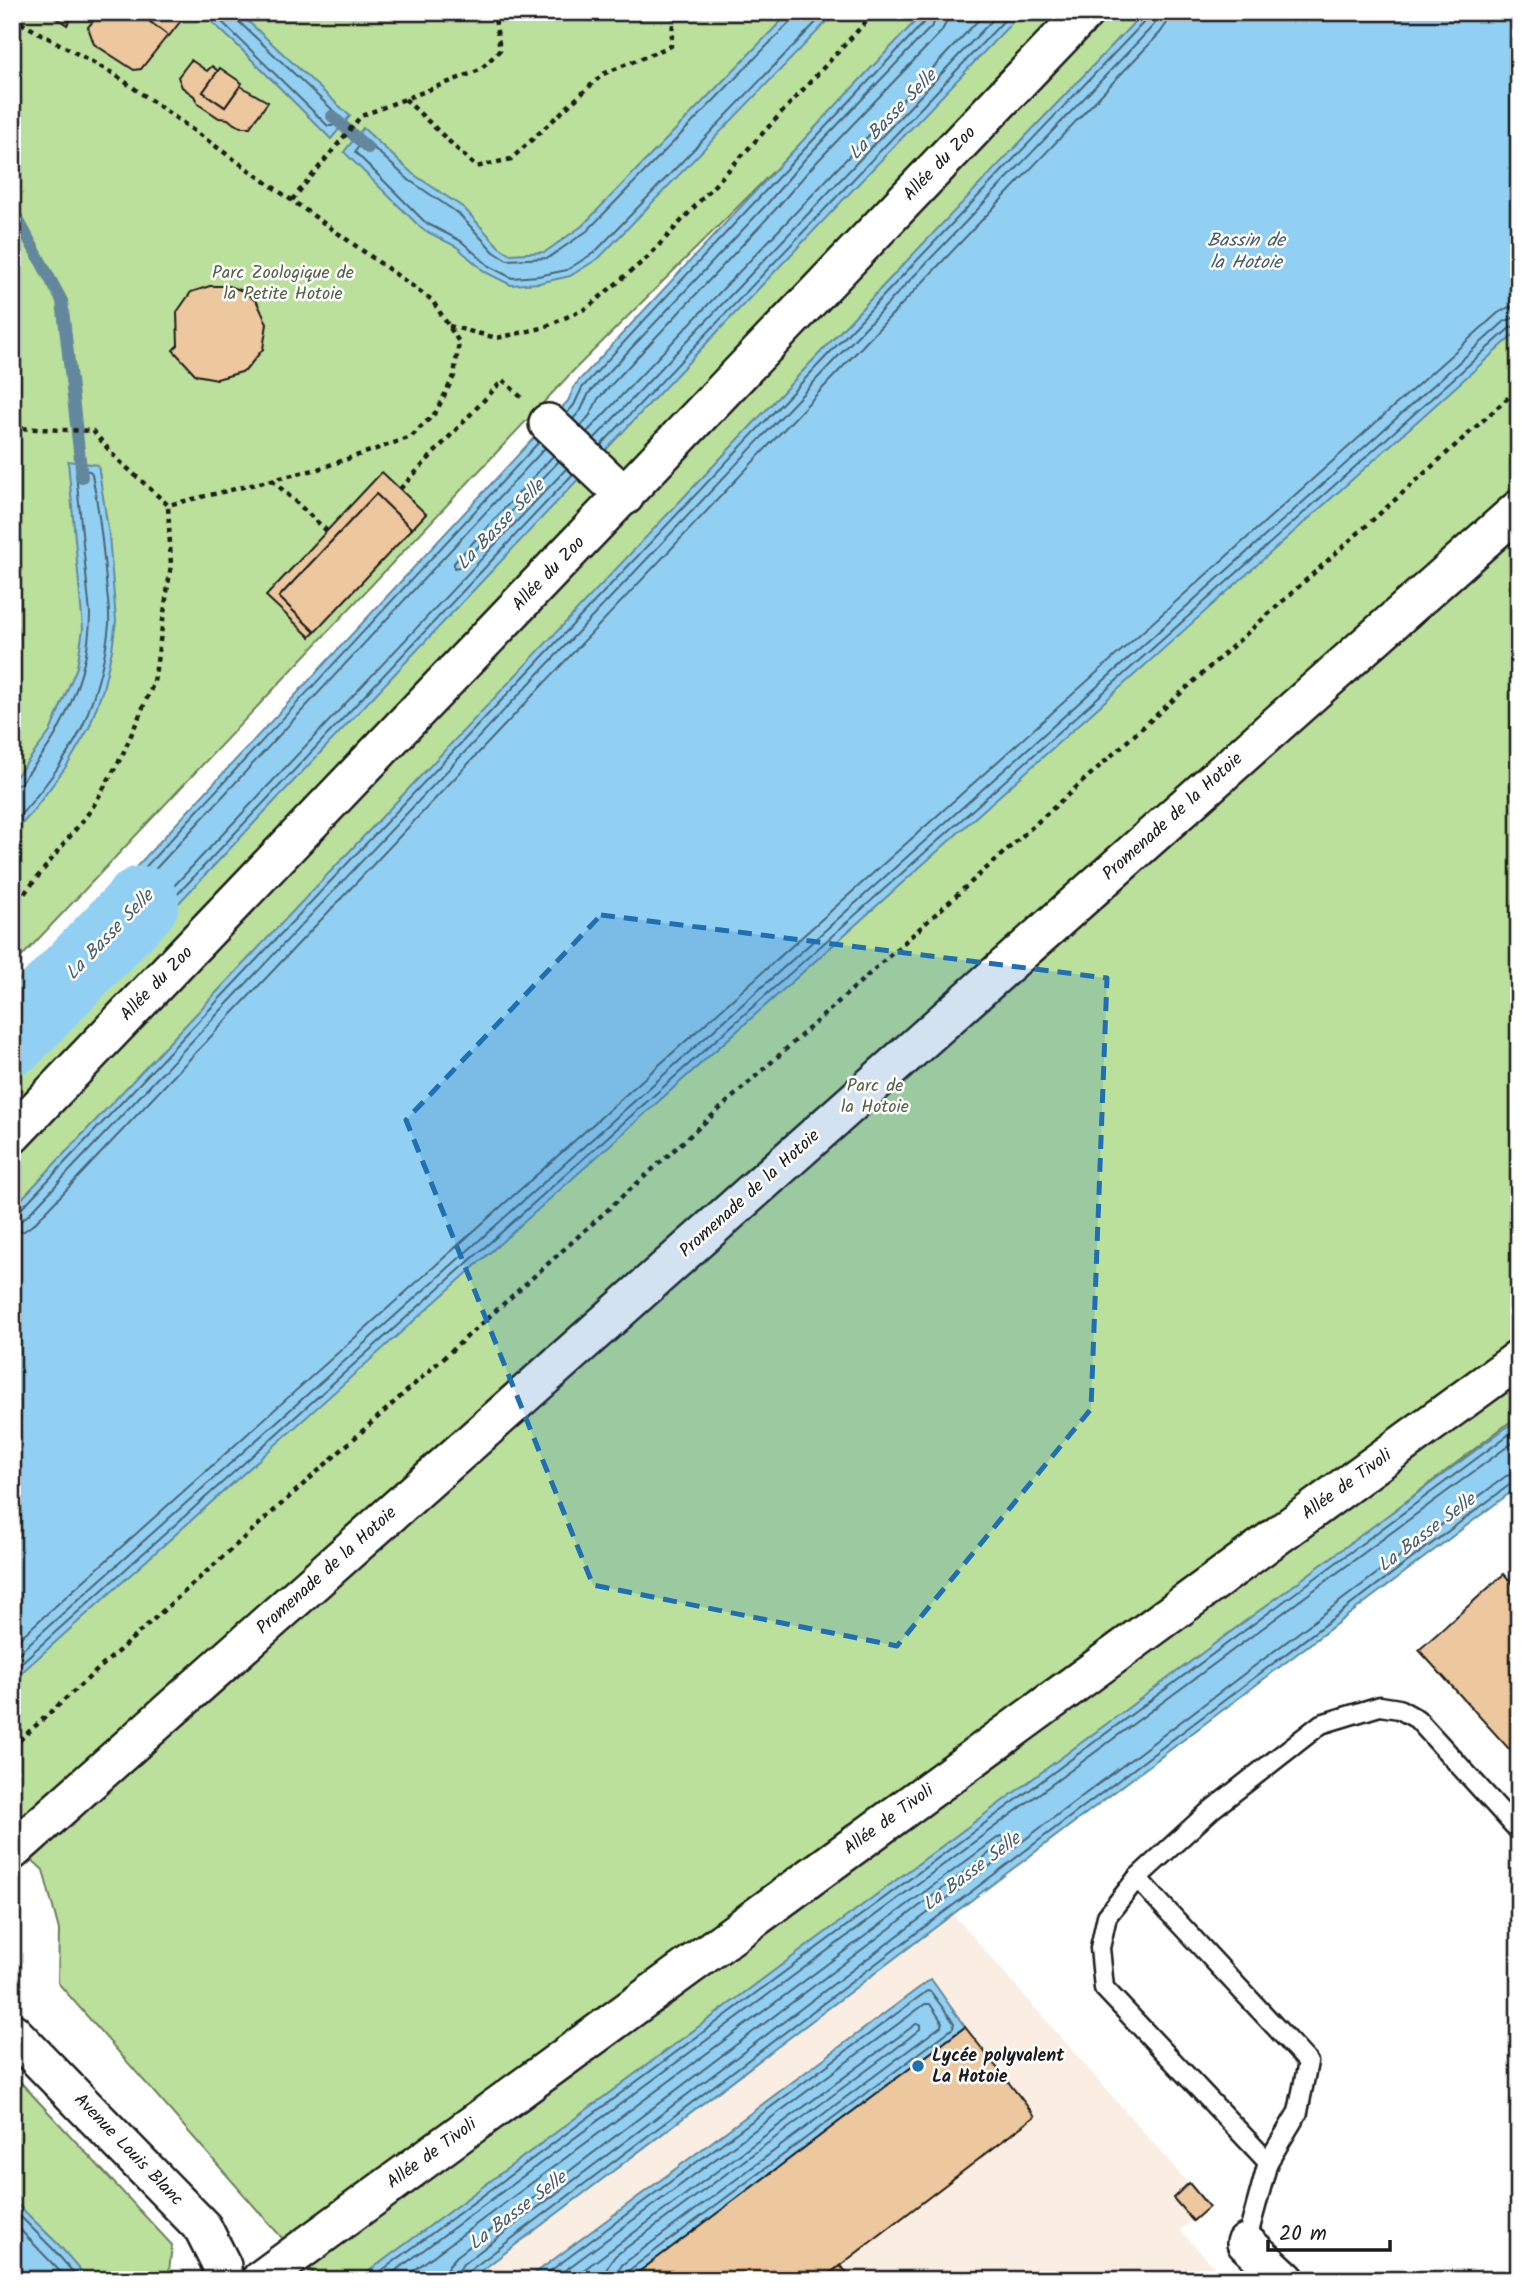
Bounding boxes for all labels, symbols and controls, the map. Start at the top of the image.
water label: La Basse Selle [842,61,946,167]
street label: Allée du Zoo [896,120,984,208]
water label: Bassin de la Hotoie [1207,226,1287,278]
park label: Parc Zoologique de la Petite Hotoie [212,259,354,309]
water label: La Basse Selle [450,471,554,577]
street label: Allée du Zoo [505,530,593,618]
street label: Promenade de la Hotoie [1096,746,1250,888]
water label: La Basse Selle [59,881,163,987]
street label: Allée du Zoo [113,940,201,1028]
park label: Parc de la Hotoie [841,1072,909,1122]
street label: Promenade de la Hotoie [673,1123,827,1265]
street label: Allée de Tivoli [1296,1442,1399,1528]
water label: La Basse Selle [1371,1484,1485,1580]
street label: Promenade de la Hotoie [250,1500,404,1642]
street label: Allée de Tivoli [838,1777,941,1863]
water label: La Basse Selle [916,1823,1030,1919]
place label: Lycée polyvalent La Hotoie [932,2042,1065,2092]
marker: Lycée polyvalent La Hotoie [910,2058,926,2074]
street label: Avenue Louis Blanc [66,2087,190,2213]
street label: Allée de Tivoli [381,2111,484,2197]
water label: La Basse Selle [462,2162,576,2258]
scale bar [1268,2208,1391,2252]
text: 20 m [1279,2218,1327,2251]

